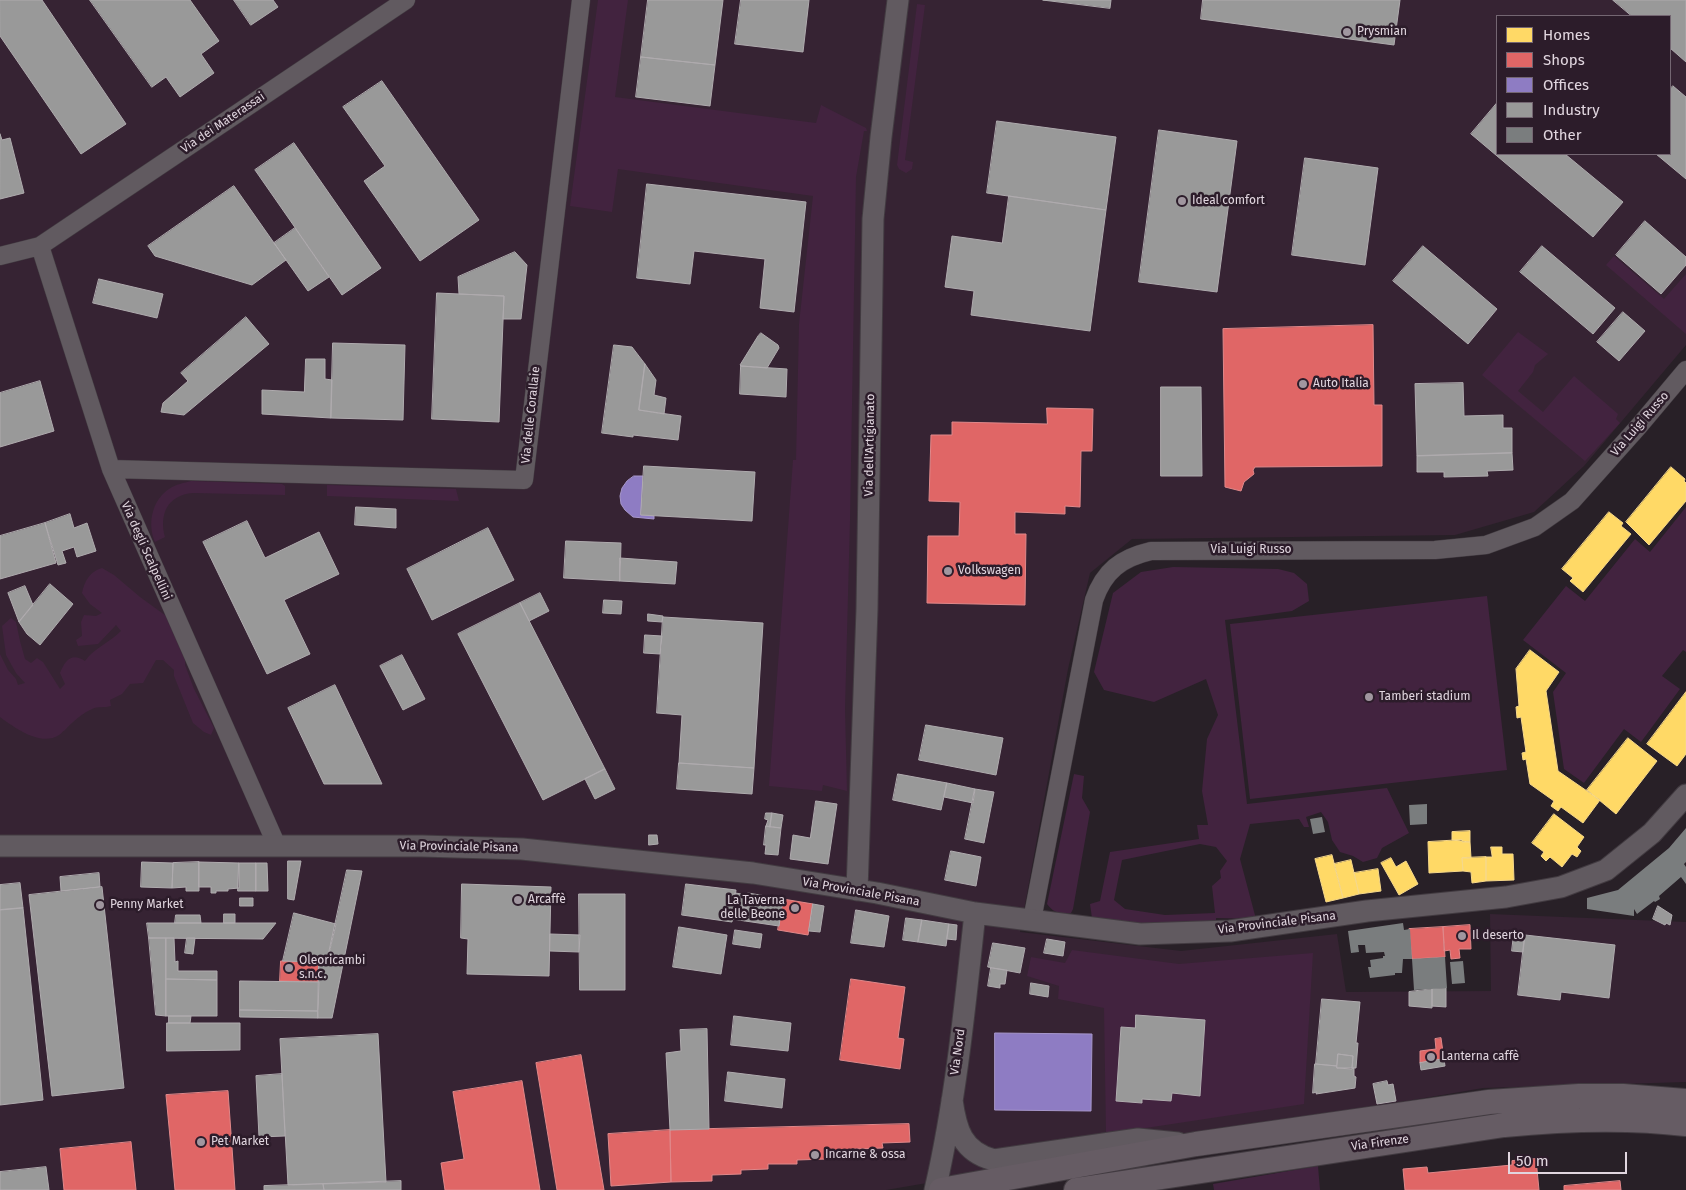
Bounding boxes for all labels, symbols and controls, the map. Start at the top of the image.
legend [1496,15,1671,155]
place label: Prysmian [1357,25,1407,39]
marker: Prysmian [1341,26,1353,38]
text: Homes [1543,26,1590,44]
text: Shops [1543,51,1585,69]
text: Offices [1543,76,1589,94]
street label: Via dei Materassai [178,90,268,156]
text: Industry [1543,101,1600,119]
text: Other [1543,126,1582,144]
place label: Ideal comfort [1192,194,1265,208]
marker: Ideal comfort [1176,195,1188,207]
street label: Via delle Corallaie [519,366,543,464]
place label: Auto Italia [1313,377,1369,391]
marker: Auto Italia [1297,378,1309,390]
street label: Via Luigi Russo [1608,389,1672,459]
street label: Via dell'Artigianato [862,394,878,496]
street label: Via degli Scalpellini [118,499,174,603]
street label: Via Luigi Russo [1210,543,1292,557]
place label: Volkswagen [958,564,1021,578]
marker: Volkswagen [942,565,954,577]
place label: Tamberi stadium [1379,690,1470,704]
marker: Tamberi stadium [1363,691,1375,703]
street label: Via Provinciale Pisana [400,839,518,855]
street label: Via Provinciale Pisana [801,875,921,909]
place label: Arcaffè [528,893,566,907]
marker: Arcaffè [512,894,524,906]
place label: La Taverna delle Beone [720,894,785,922]
place label: Penny Market [110,898,184,912]
marker: Penny Market [94,899,106,911]
marker: La Taverna delle Beone [789,902,801,914]
street label: Via Provinciale Pisana [1217,909,1337,937]
place label: Il deserto [1472,929,1524,943]
marker: Il deserto [1456,930,1468,942]
place label: Oleoricambi s.n.c. [299,954,365,982]
marker: Oleoricambi s.n.c. [283,962,295,974]
street label: Via Nord [948,1028,968,1076]
place label: Lanterna caffè [1441,1050,1519,1064]
marker: Lanterna caffè [1425,1051,1437,1063]
street label: Via Firenze [1350,1132,1410,1154]
place label: Pet Market [211,1135,269,1149]
marker: Pet Market [195,1136,207,1148]
scale bar [1511,1142,1630,1174]
place label: Incarne & ossa [825,1148,906,1162]
marker: Incarne & ossa [809,1149,821,1161]
text: 50 m [1516,1152,1549,1170]

